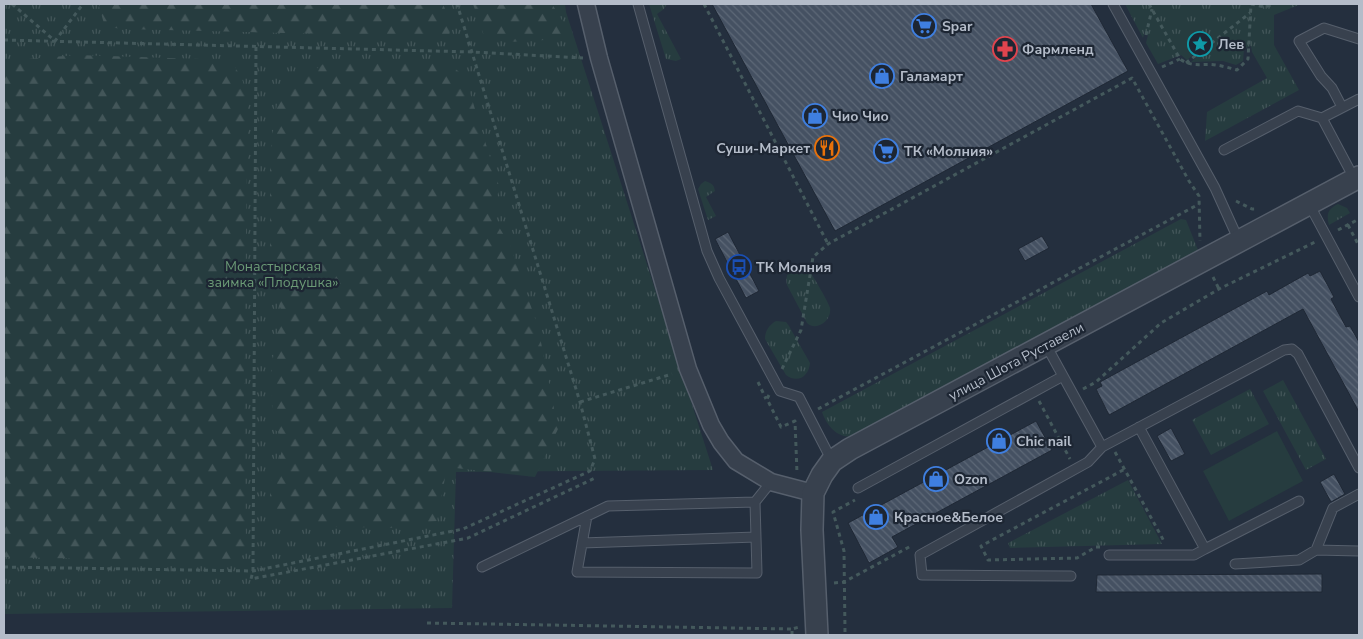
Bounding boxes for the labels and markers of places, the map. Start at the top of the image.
supermarket icon: Spar [911,13,937,39]
place label: Spar [942,17,973,36]
place icon: Лев [1187,31,1213,57]
place label: Лев [1218,35,1244,54]
pharmacy icon: Фармленд [992,36,1018,62]
place label: Фармленд [1022,40,1094,59]
shop icon: Галамарт [869,63,895,89]
place label: Галамарт [900,67,963,86]
shop icon: Чио Чио [802,103,828,129]
place label: Чио Чио [832,107,889,126]
restaurant icon: Суши-Маркет [814,135,840,161]
supermarket icon: ТК «Молния» [873,138,899,164]
place label: Суши-Маркет [716,139,810,158]
place label: ТК «Молния» [904,142,993,161]
bus stop icon: ТК Молния [726,254,752,280]
place label: ТК Молния [756,258,831,277]
shop icon: Chic nail [986,428,1012,454]
place label: Chic nail [1016,432,1072,451]
shop icon: Ozon [923,466,949,492]
place label: Ozon [954,470,988,489]
shop icon: Красное&Белое [863,504,889,530]
place label: Красное&Белое [894,508,1003,527]

